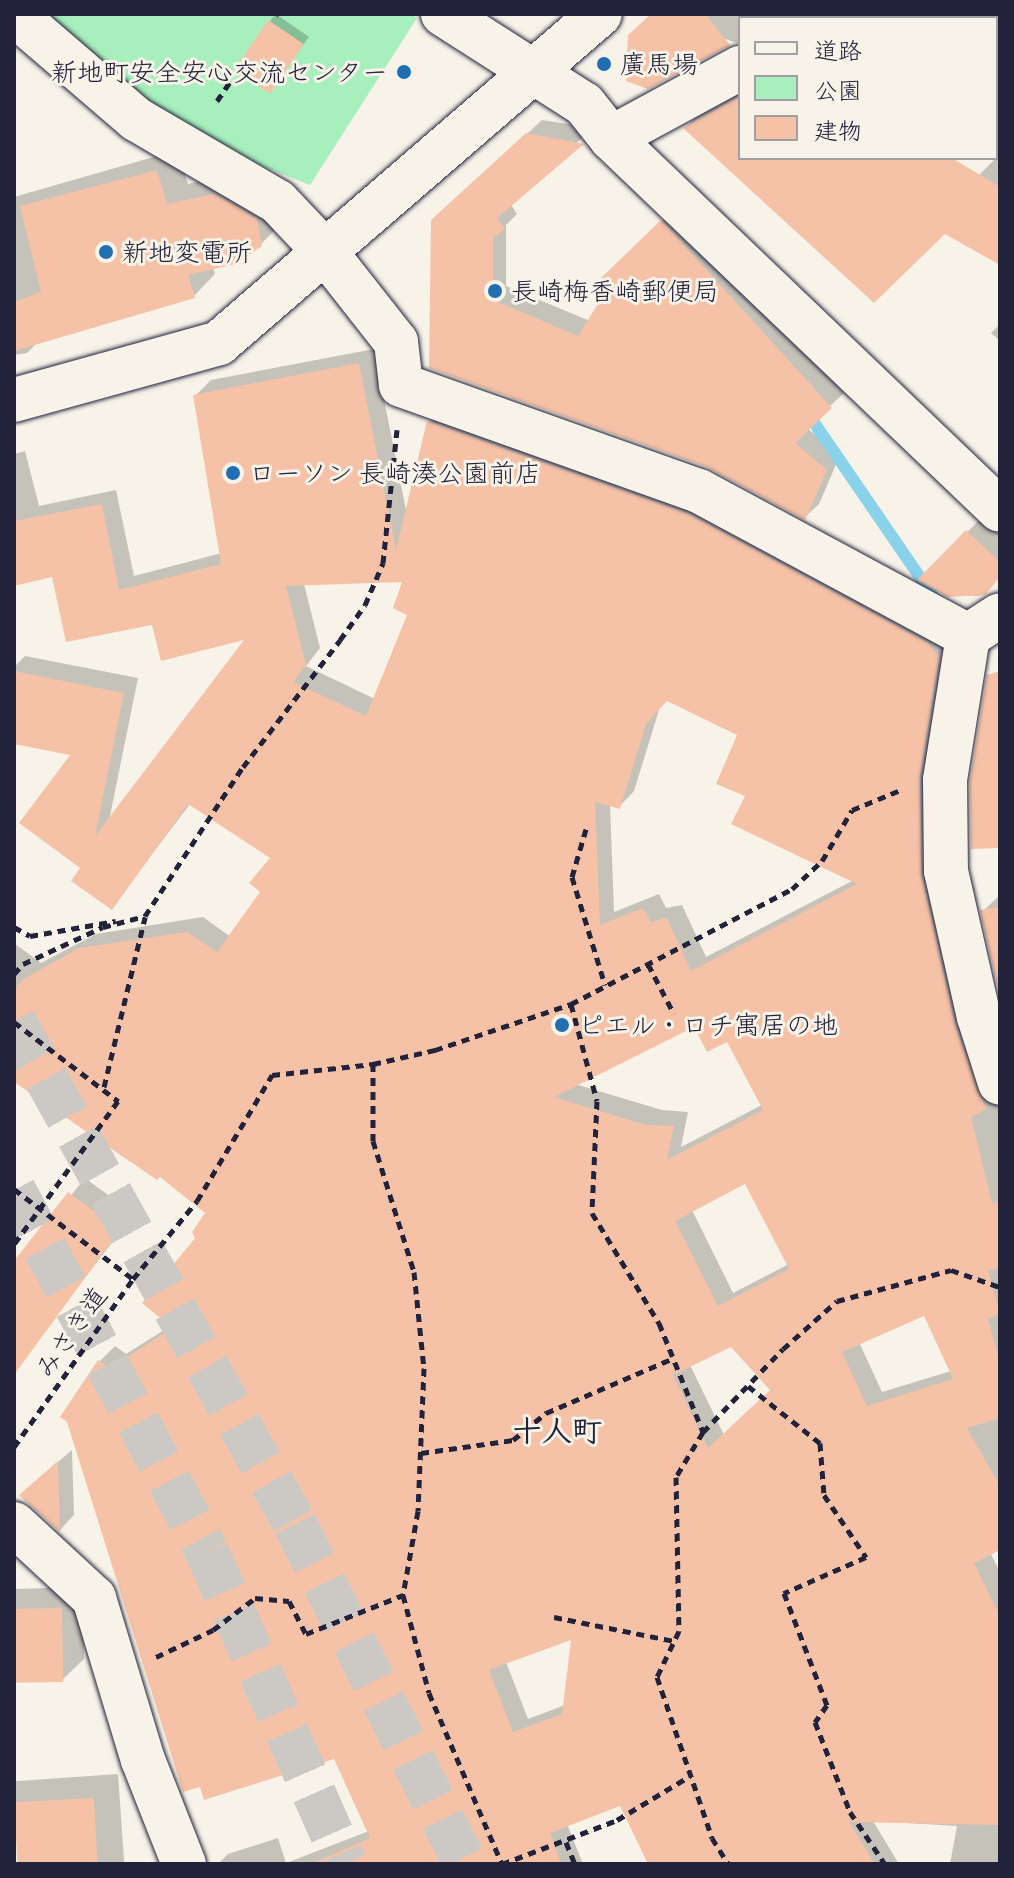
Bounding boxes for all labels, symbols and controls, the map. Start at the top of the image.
legend [738,16,998,160]
text: 道路 [814,34,862,66]
place label: 廣馬場 [620,48,698,80]
marker: 廣馬場 [595,55,613,73]
place label: 新地町安全安心交流センター [50,56,388,88]
marker: 新地町安全安心交流センター [395,63,413,81]
text: 公園 [814,74,862,106]
text: 建物 [814,114,862,146]
place label: 新地変電所 [122,236,252,268]
marker: 新地変電所 [97,243,115,261]
place label: 長崎梅香崎郵便局 [511,275,719,307]
marker: 長崎梅香崎郵便局 [486,282,504,300]
place label: ローソン 長崎湊公園前店 [249,457,541,489]
marker: ローソン 長崎湊公園前店 [224,464,242,482]
place label: ピエル・ロチ寓居の地 [578,1009,838,1041]
marker: ピエル・ロチ寓居の地 [553,1016,571,1034]
street label: みさき道 [28,1280,114,1384]
district label: 十人町 [512,1412,602,1448]

